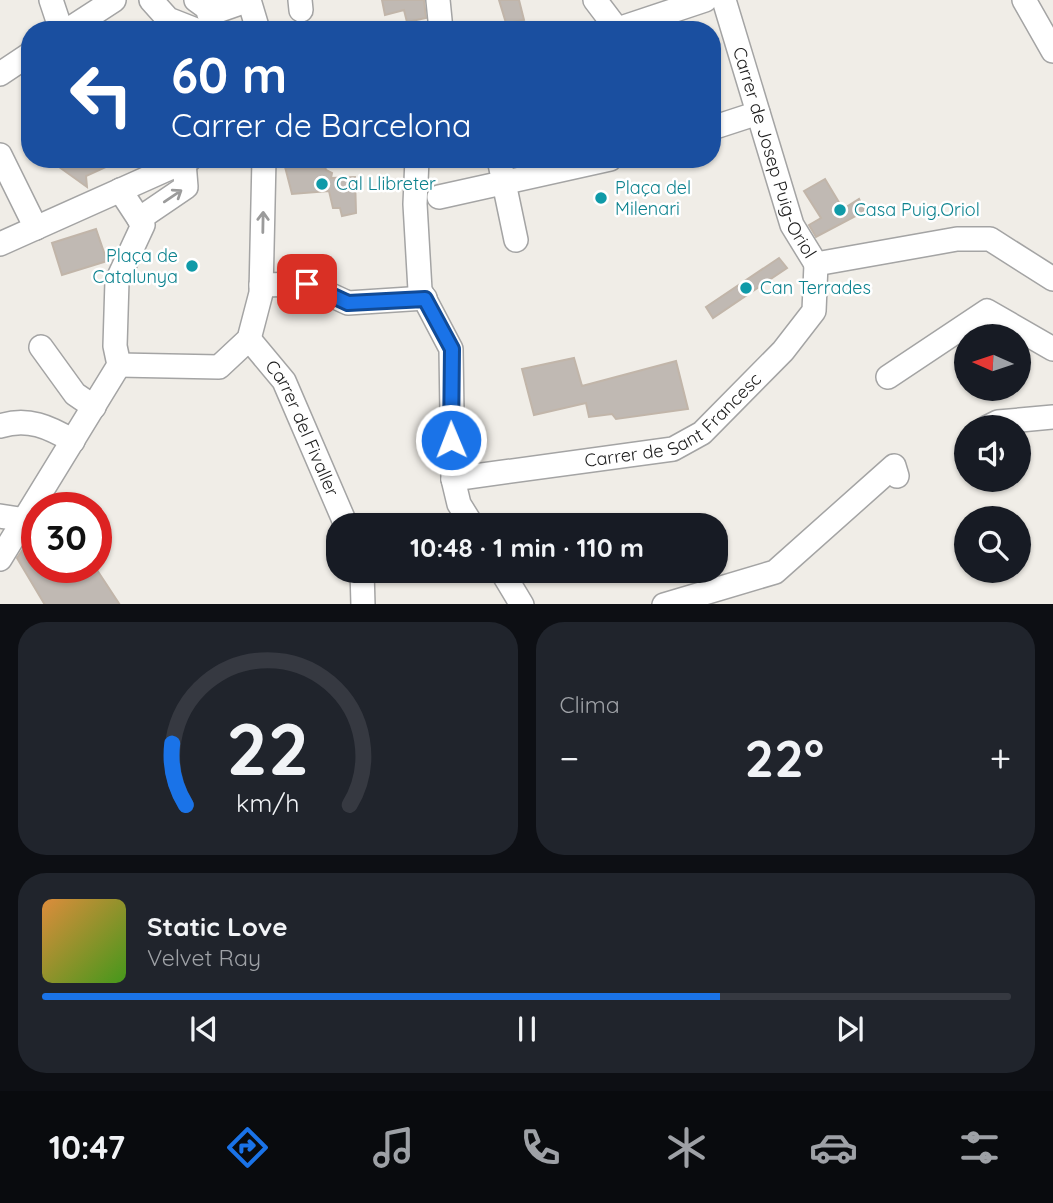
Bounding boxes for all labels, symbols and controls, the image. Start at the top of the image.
text: 60 m [171,44,287,105]
street label: Carrer de Josep Puig-Oriol [728,44,822,262]
icon: left [56,49,147,140]
text: Carrer de Barcelona [171,105,471,145]
place label: Cal Llibreter [336,172,436,195]
marker: Cal Llibreter [314,176,330,192]
place label: Plaça del Milenari [615,176,691,220]
one-way arrow [163,189,182,203]
marker: Plaça del Milenari [593,190,609,206]
place label: Casa Puig.Oriol [854,198,980,221]
marker: Casa Puig.Oriol [832,202,848,218]
one-way arrow [257,211,270,234]
place label: Plaça de Catalunya [93,244,178,288]
pin [277,254,337,314]
marker: Plaça de Catalunya [184,258,200,274]
icon: arrive [288,265,326,303]
place label: Can Terrades [760,276,871,299]
marker: Can Terrades [738,280,754,296]
north arrow [954,324,1031,401]
map controls [954,324,1031,583]
street label: Carrer del Fivaller [260,355,344,500]
street label: Carrer de Sant Francesc [583,368,766,472]
position arrow [414,403,488,477]
button: sound [954,415,1031,492]
speed limit sign: 30 [21,492,112,583]
button: search [954,506,1031,583]
text: 10:48 · 1 min · 110 m [410,531,644,564]
text: Clima [560,690,620,719]
text: 22 [226,702,309,793]
text: 22° [745,725,824,790]
text: − [560,734,579,782]
text: + [990,734,1011,782]
text: km/h [236,786,299,817]
text: Static Love [147,910,288,943]
text: Velvet Ray [147,943,261,972]
icon: previous [185,1010,223,1048]
icon: pause [508,1010,546,1048]
icon: next [831,1010,869,1048]
icon: directions [223,1123,272,1172]
icon: music [369,1123,418,1172]
icon: phone [516,1123,565,1172]
icon: climate [662,1123,711,1172]
icon: car [809,1123,858,1172]
icon: filters [955,1123,1004,1172]
text: 10:47 [49,1127,125,1167]

